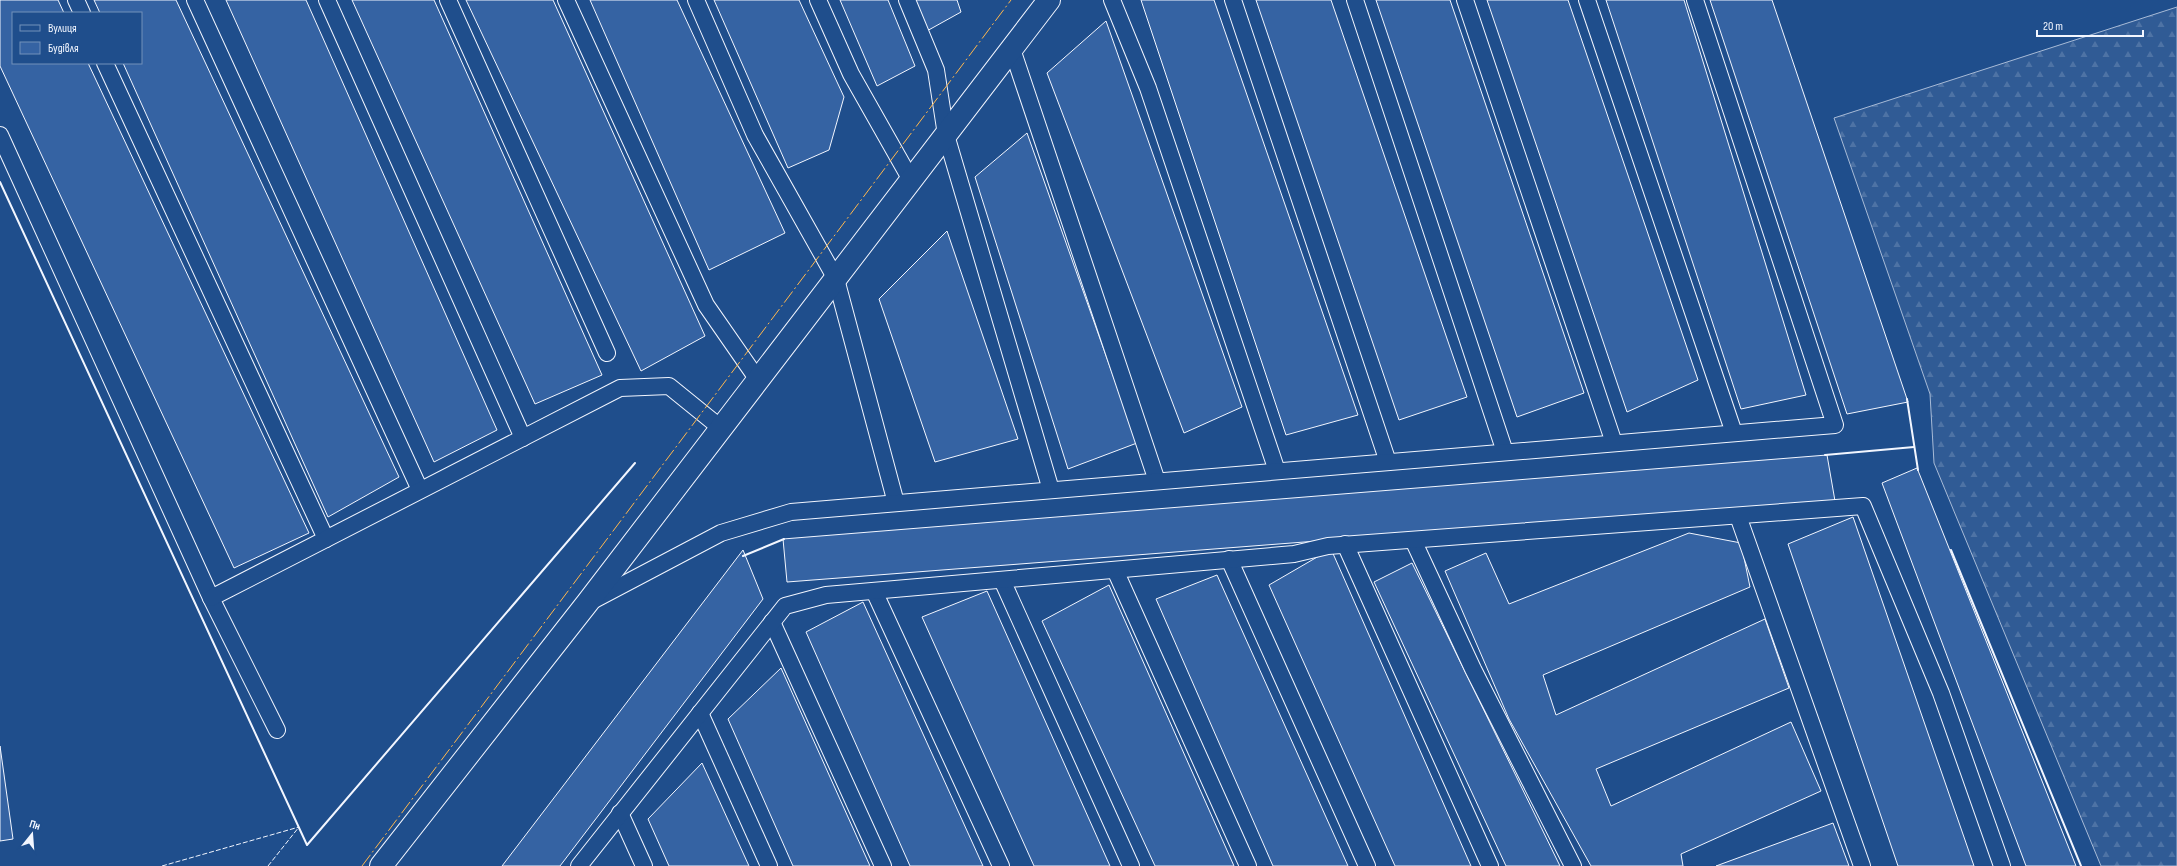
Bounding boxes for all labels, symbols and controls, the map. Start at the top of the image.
legend [12,12,142,64]
scale bar [2037,12,2143,38]
text: 20 m [2043,19,2063,34]
text: Вулиця [48,21,77,36]
text: Будівля [48,41,79,56]
north arrow [12,814,52,854]
text: Пн [28,817,42,833]

